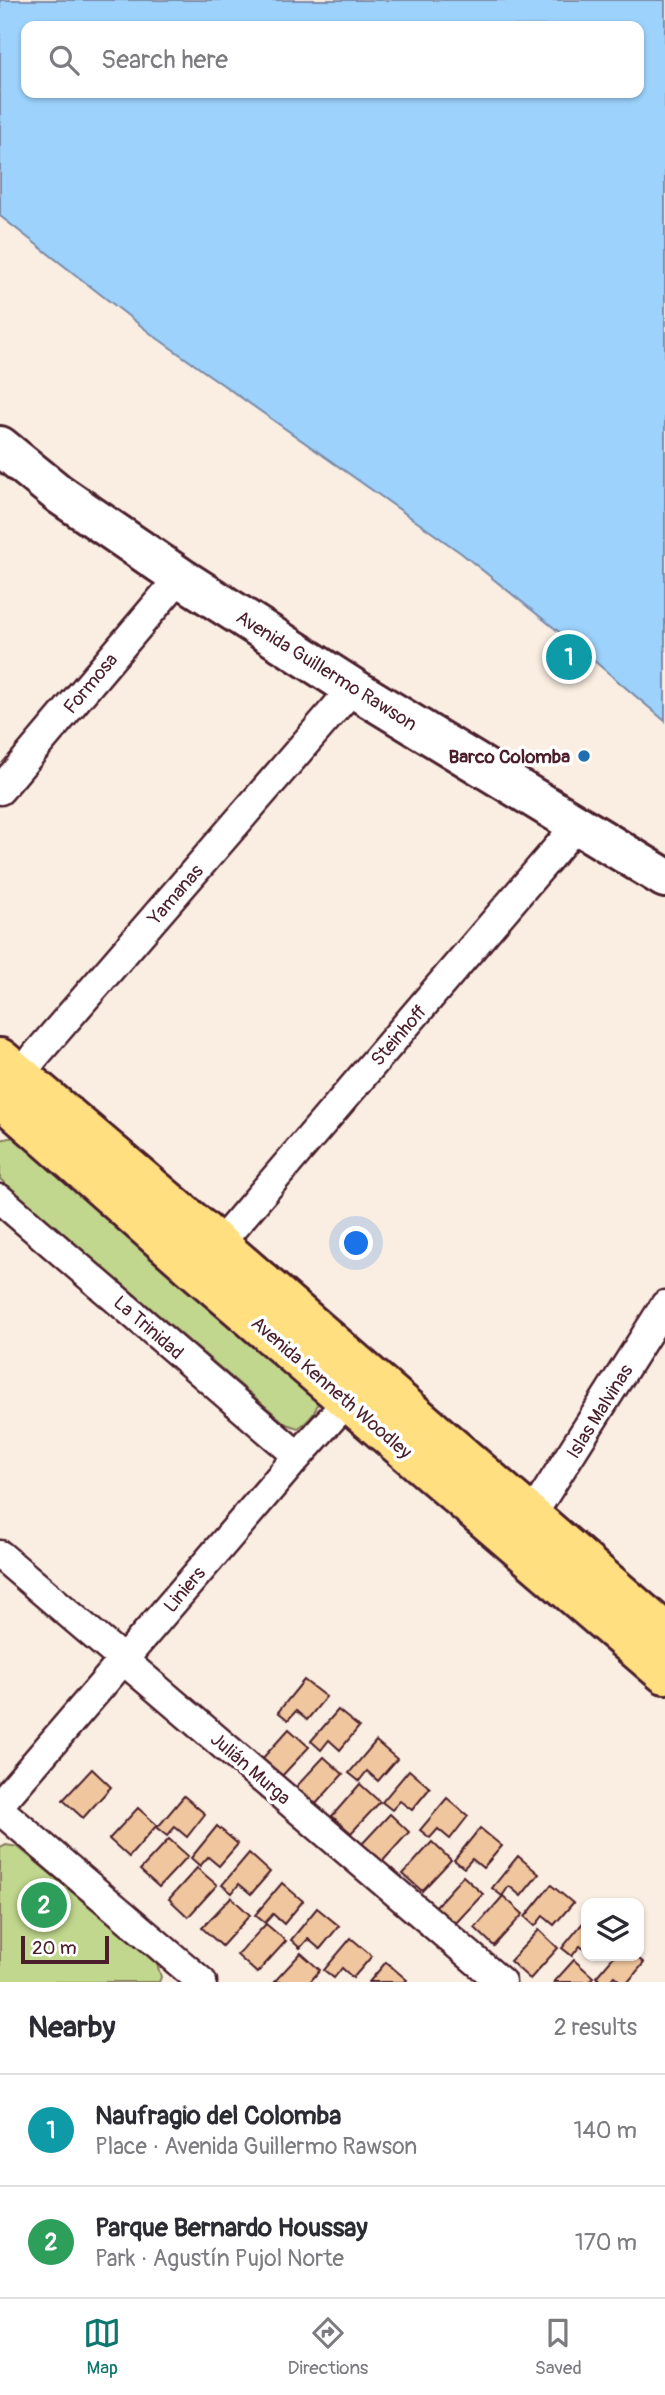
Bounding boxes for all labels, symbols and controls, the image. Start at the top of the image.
search box [21,21,644,98]
icon: search [45,41,83,79]
text: Search here [101,44,228,76]
street label: Avenida Guillermo Rawson [231,605,421,736]
pin: 1 [546,631,592,683]
street label: Formosa [58,648,123,719]
place label: Barco Colomba [449,745,570,769]
marker: Barco Colomba [576,748,592,764]
street label: Yamanas [142,859,209,931]
street label: Steinhoff [366,1000,432,1071]
your location [339,1226,373,1260]
street label: La Trinidad [108,1291,188,1365]
street label: Avenida Kenneth Woodley [246,1311,417,1464]
street label: Islas Malvinas [561,1360,639,1463]
street label: Liniers [159,1561,211,1618]
street label: Julián Murga [205,1727,296,1810]
pin: 2 [21,1879,67,1931]
map controls [581,1898,644,1961]
button: layers [581,1898,644,1961]
scale bar [21,1933,108,1965]
text: 20 m [32,1936,77,1960]
text: Nearby [28,2009,115,2046]
text: 2 results [554,2013,637,2042]
text: Naufragio del Colomba [95,2100,341,2132]
text: 1 [47,2116,56,2145]
text: 140 m [574,2116,637,2145]
text: Place · Avenida Guillermo Rawson [95,2132,417,2161]
text: Parque Bernardo Houssay [95,2212,368,2244]
text: 2 [45,2228,57,2257]
text: 170 m [575,2228,637,2257]
text: Park · Agustín Pujol Norte [95,2244,344,2273]
tab: Map [83,2314,121,2380]
tab: Directions [288,2314,368,2380]
tab: Saved [535,2314,582,2380]

